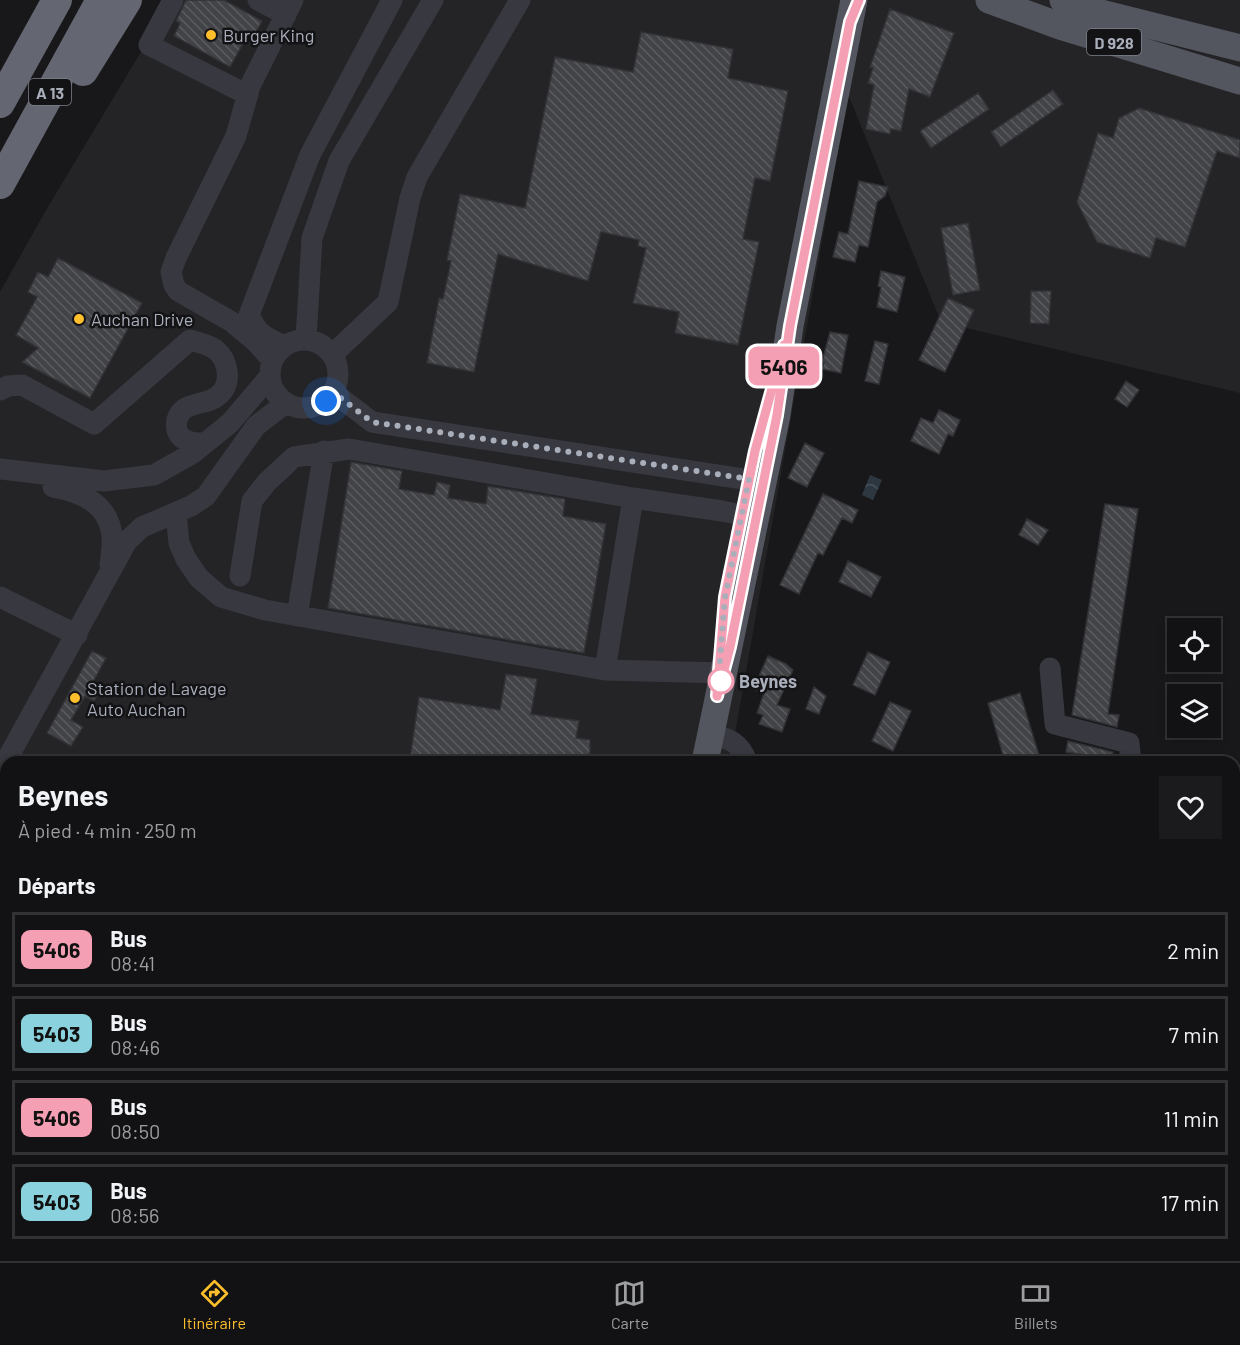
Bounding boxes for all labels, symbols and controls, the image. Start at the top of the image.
place label: Burger King [223,24,314,46]
marker: Burger King [204,28,218,42]
road number: D 928 [1087,29,1141,55]
road number: A 13 [29,79,71,105]
place label: Auchan Drive [91,308,193,330]
marker: Auchan Drive [72,312,86,326]
line badge: 5406 [742,346,826,386]
text: 5406 [760,354,808,379]
your location [311,386,341,416]
map controls [1167,618,1221,738]
button: locate [1167,618,1221,672]
marker: Beynes [708,668,734,694]
place label: Beynes [739,670,797,692]
place label: Station de Lavage Auto Auchan [87,677,227,720]
button: layers [1167,684,1221,738]
marker: Station de Lavage Auto Auchan [68,691,82,705]
button: heart [1159,776,1222,839]
text: Beynes [18,778,108,812]
text: À pied · 4 min · 250 m [18,818,197,842]
text: Départs [18,872,96,898]
text: Bus [110,925,147,951]
text: 5406 [33,937,80,962]
text: 2 min [1167,937,1219,963]
text: 08:41 [110,951,155,975]
text: Bus [110,1009,147,1035]
text: 5403 [33,1021,80,1046]
text: 7 min [1169,1021,1219,1047]
text: 08:46 [110,1035,160,1059]
text: Bus [110,1093,147,1119]
text: 5406 [33,1105,80,1130]
text: 11 min [1163,1105,1219,1131]
text: 08:50 [110,1119,160,1143]
text: Bus [110,1177,147,1203]
text: 5403 [33,1189,80,1214]
text: 17 min [1161,1189,1219,1215]
text: 08:56 [110,1203,159,1227]
tab: Itinéraire [183,1277,246,1332]
tab: Carte [611,1277,649,1332]
tab: Billets [1014,1277,1057,1332]

